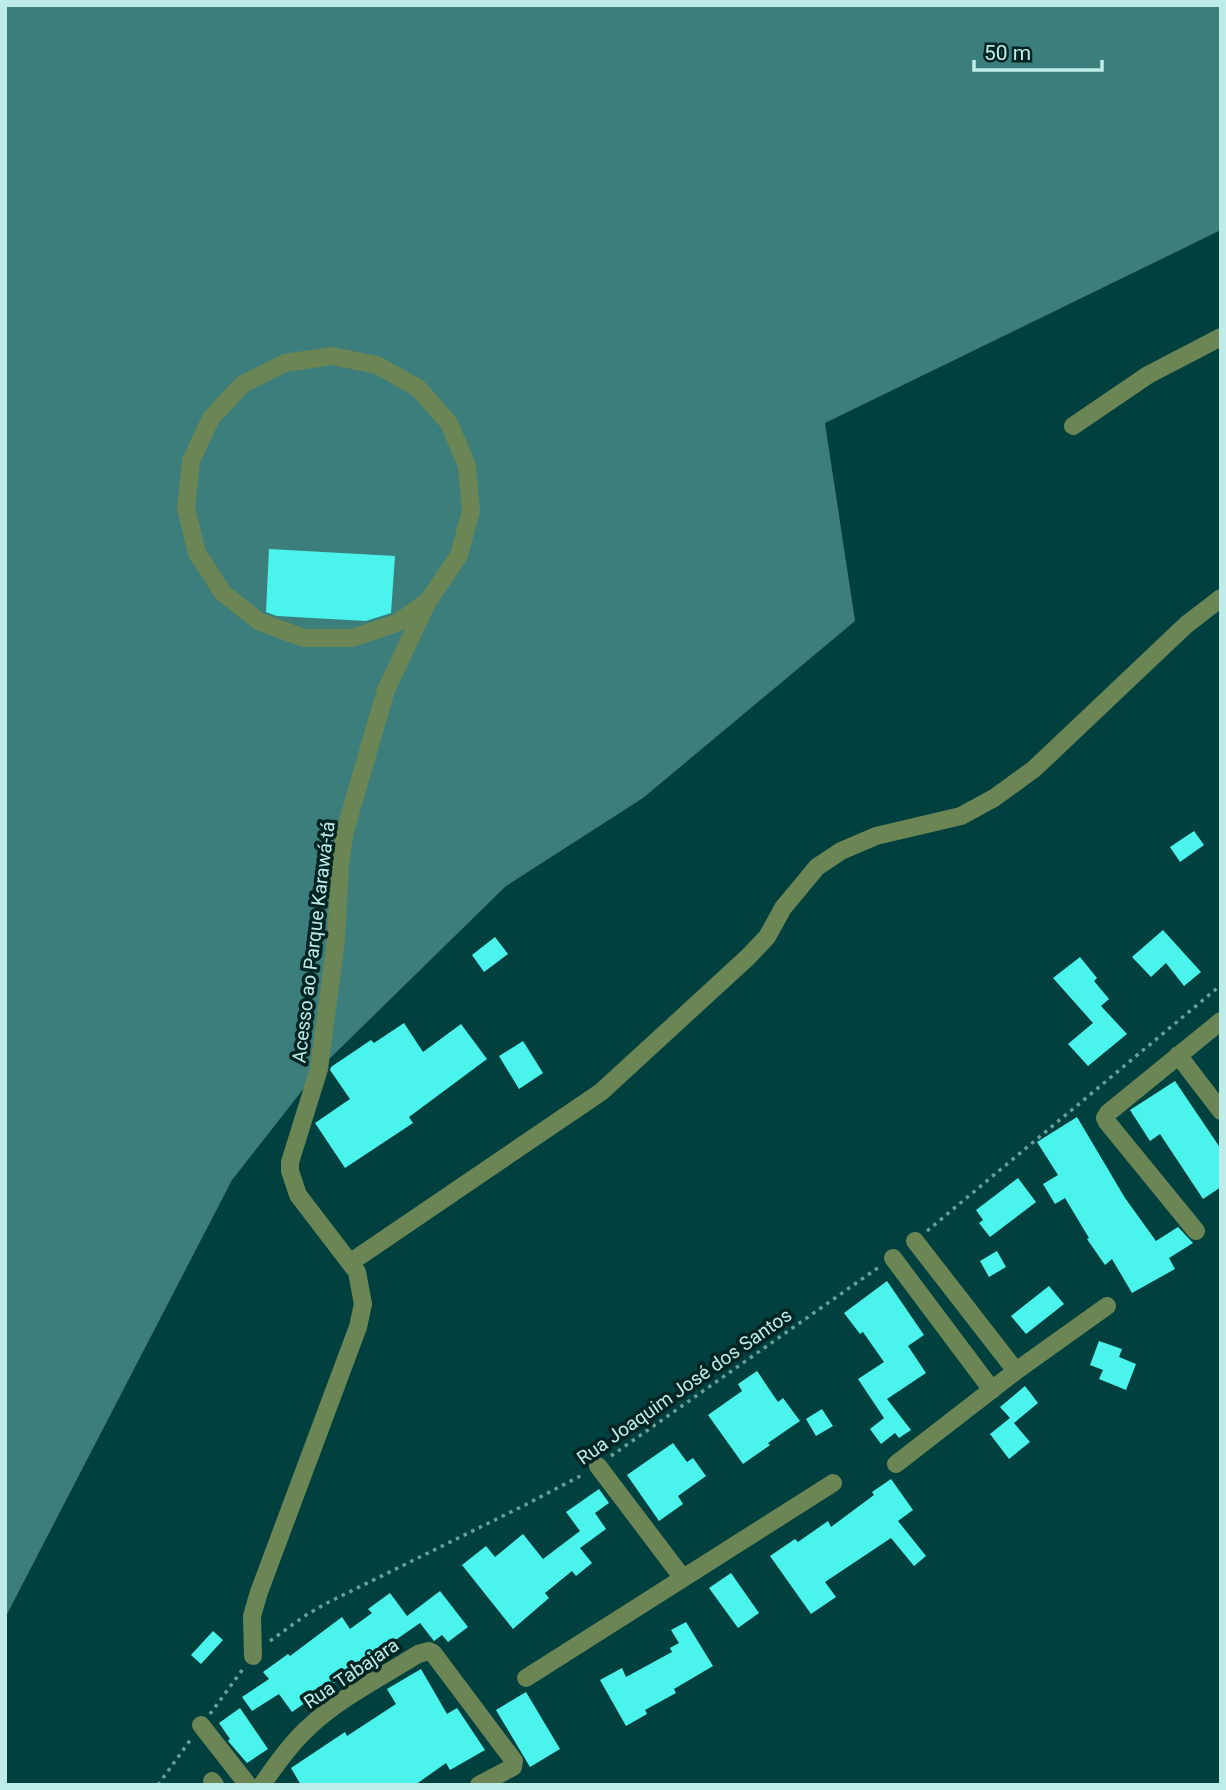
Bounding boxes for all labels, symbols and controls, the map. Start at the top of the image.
scale bar [974,28,1102,72]
text: 50 m [984,41,1031,65]
street label: Acesso ao Parque Karawá-tá [287,820,340,1064]
street label: Rua Joaquim José dos Santos [572,1303,796,1470]
street label: Rua Tabajara [299,1633,403,1714]

